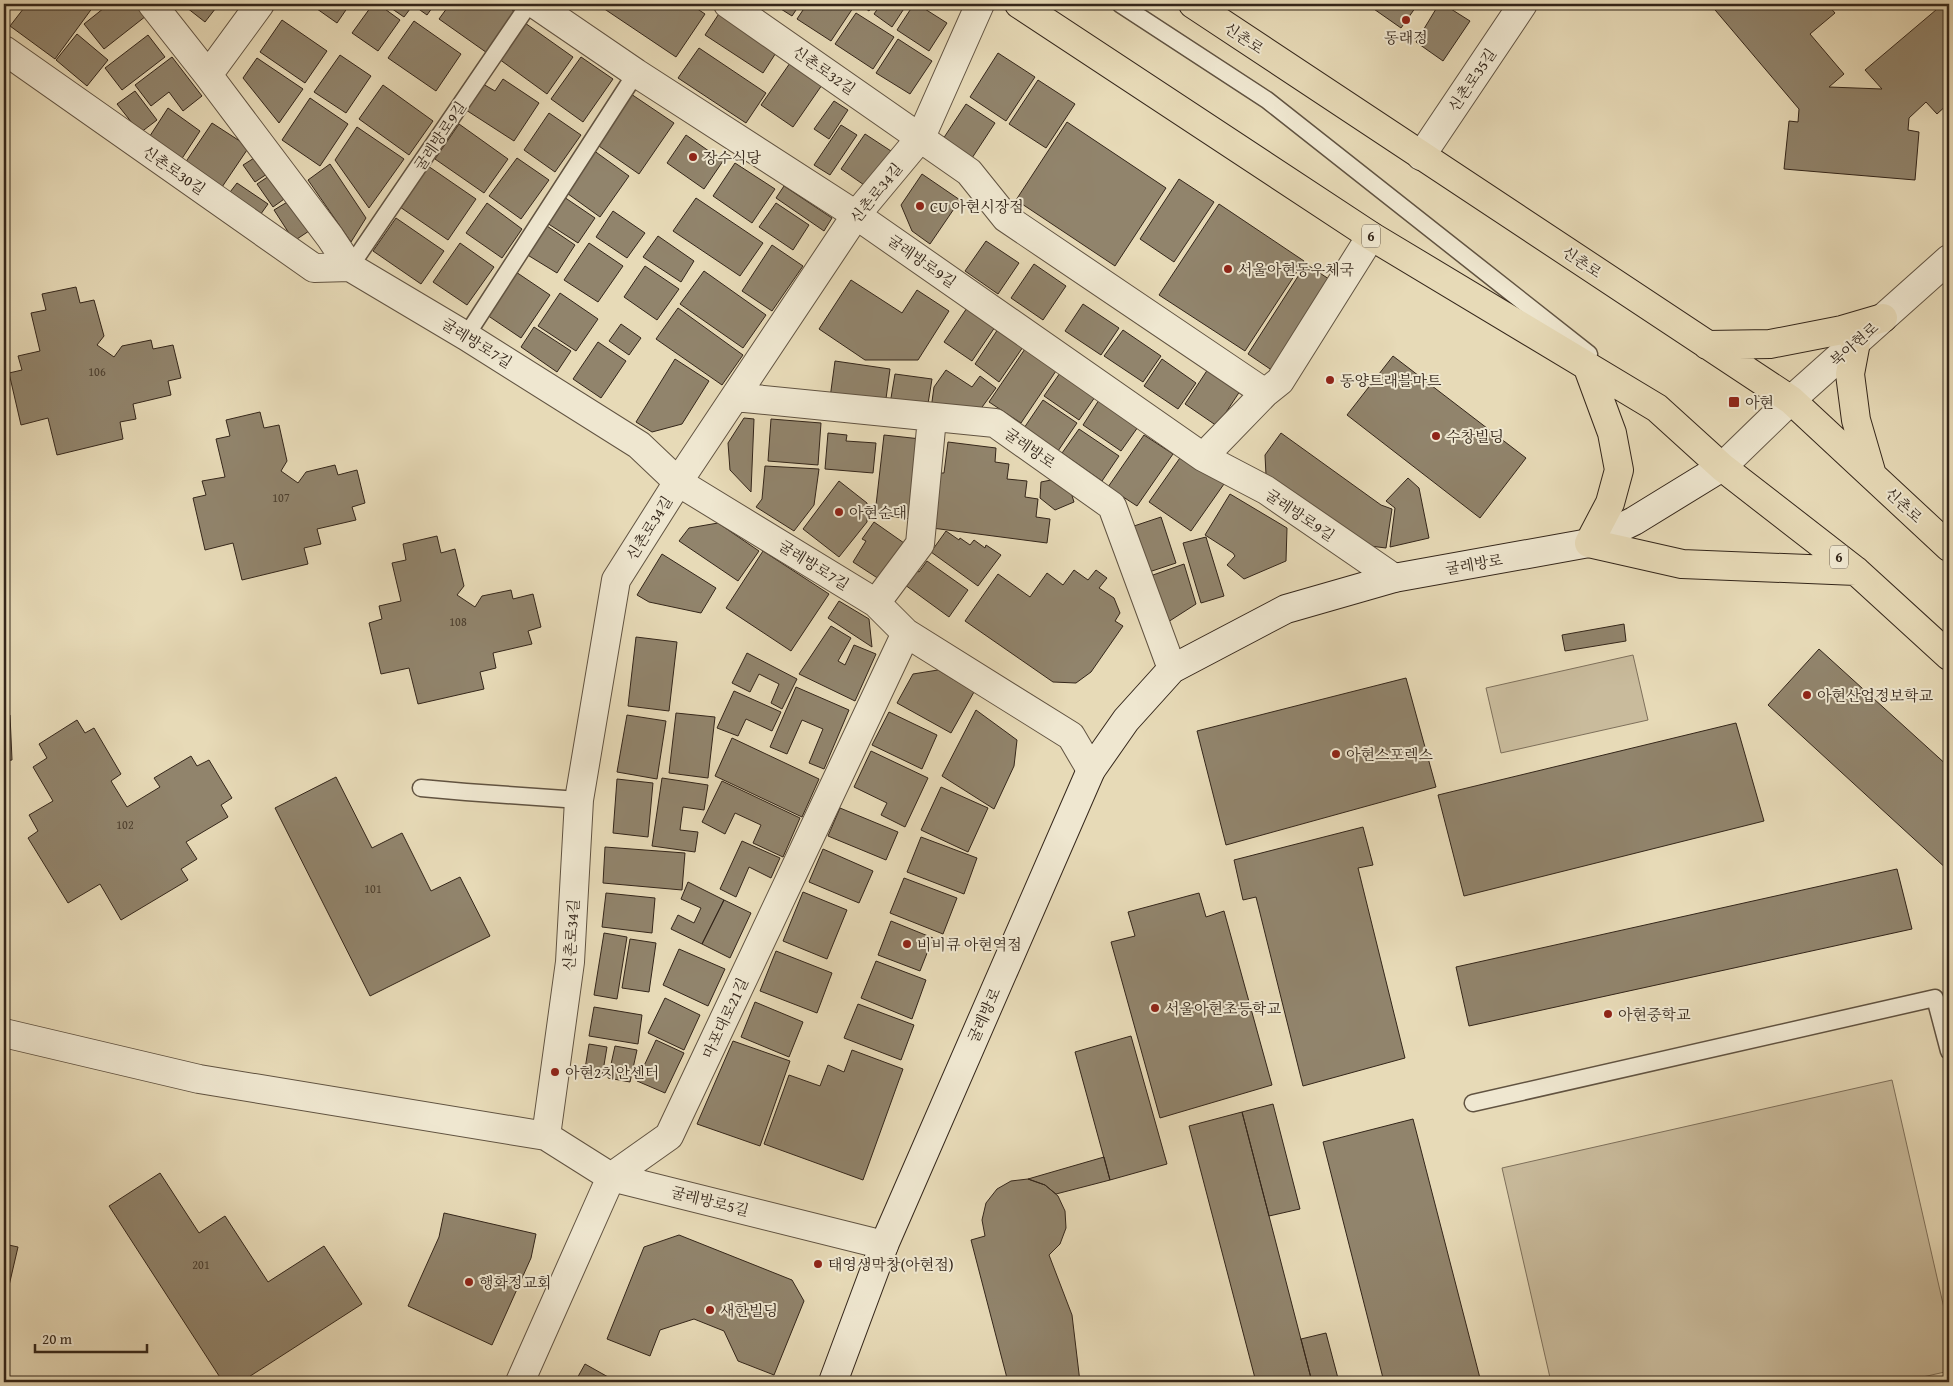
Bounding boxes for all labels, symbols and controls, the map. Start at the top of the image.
marker: 동래정 [1400,14,1412,26]
street label: 신촌로 [1220,17,1268,59]
place label: 동래정 [1384,27,1428,48]
street label: 신촌로32길 [788,41,860,99]
street label: 신촌로35길 [1443,44,1501,116]
street label: 굴레방로9길 [409,97,471,175]
street label: 신촌로30길 [138,141,210,199]
place label: 장수식당 [703,147,761,168]
marker: 장수식당 [687,151,699,163]
street label: 신촌로34길 [845,158,907,228]
place label: CU 아현시장점 [930,196,1024,217]
marker: CU 아현시장점 [914,200,926,212]
road number: 6 [1362,225,1380,248]
street label: 굴레방로9길 [883,230,961,292]
street label: 신촌로 [1558,241,1606,283]
place label: 서울아현동우체국 [1238,259,1354,280]
marker: 서울아현동우체국 [1222,263,1234,275]
street label: 굴레방로7길 [438,313,516,373]
street label: 북아현로 [1825,317,1883,371]
house number: 106 [88,363,106,380]
place label: 동양트래블마트 [1340,370,1442,391]
marker: 동양트래블마트 [1324,374,1336,386]
place label: 아현 [1745,392,1774,413]
marker: 아현 [1727,395,1741,409]
street label: 굴레방로 [1000,423,1060,474]
place label: 수창빌딩 [1446,426,1504,447]
marker: 수창빌딩 [1430,430,1442,442]
street label: 신촌로 [1881,482,1927,528]
street label: 굴레방로9길 [1261,484,1339,546]
house number: 107 [272,489,290,506]
street label: 신촌로34길 [621,492,677,564]
place label: 아현순대 [849,502,907,523]
marker: 아현순대 [833,506,845,518]
street label: 굴레방로7길 [775,535,853,595]
road number: 6 [1830,546,1848,568]
street label: 굴레방로 [1444,549,1505,579]
house number: 108 [449,613,467,630]
place label: 아현산업정보학교 [1817,685,1933,706]
marker: 아현산업정보학교 [1801,689,1813,701]
place label: 아현스포렉스 [1346,744,1433,765]
marker: 아현스포렉스 [1330,748,1342,760]
house number: 102 [116,816,134,833]
house number: 101 [364,880,382,897]
street label: 신촌로34길 [558,898,584,972]
place label: 비비큐 아현역점 [917,934,1022,955]
marker: 비비큐 아현역점 [901,938,913,950]
street label: 마포대로21길 [697,974,753,1062]
street label: 굴레방로 [963,984,1006,1046]
place label: 서울아현초등학교 [1165,998,1281,1019]
marker: 서울아현초등학교 [1149,1002,1161,1014]
place label: 아현중학교 [1618,1004,1691,1025]
marker: 아현중학교 [1602,1008,1614,1020]
place label: 아현2치안센터 [565,1062,659,1083]
marker: 아현2치안센터 [549,1066,561,1078]
street label: 굴레방로5길 [669,1181,751,1221]
place label: 태영생막창(아현점) [828,1254,954,1275]
house number: 201 [192,1256,210,1273]
marker: 태영생막창(아현점) [812,1258,824,1270]
place label: 행화정교회 [479,1272,551,1293]
marker: 행화정교회 [463,1276,475,1288]
place label: 새한빌딩 [720,1300,778,1321]
marker: 새한빌딩 [704,1304,716,1316]
scale bar [35,1321,148,1353]
text: 20 m [42,1328,73,1349]

